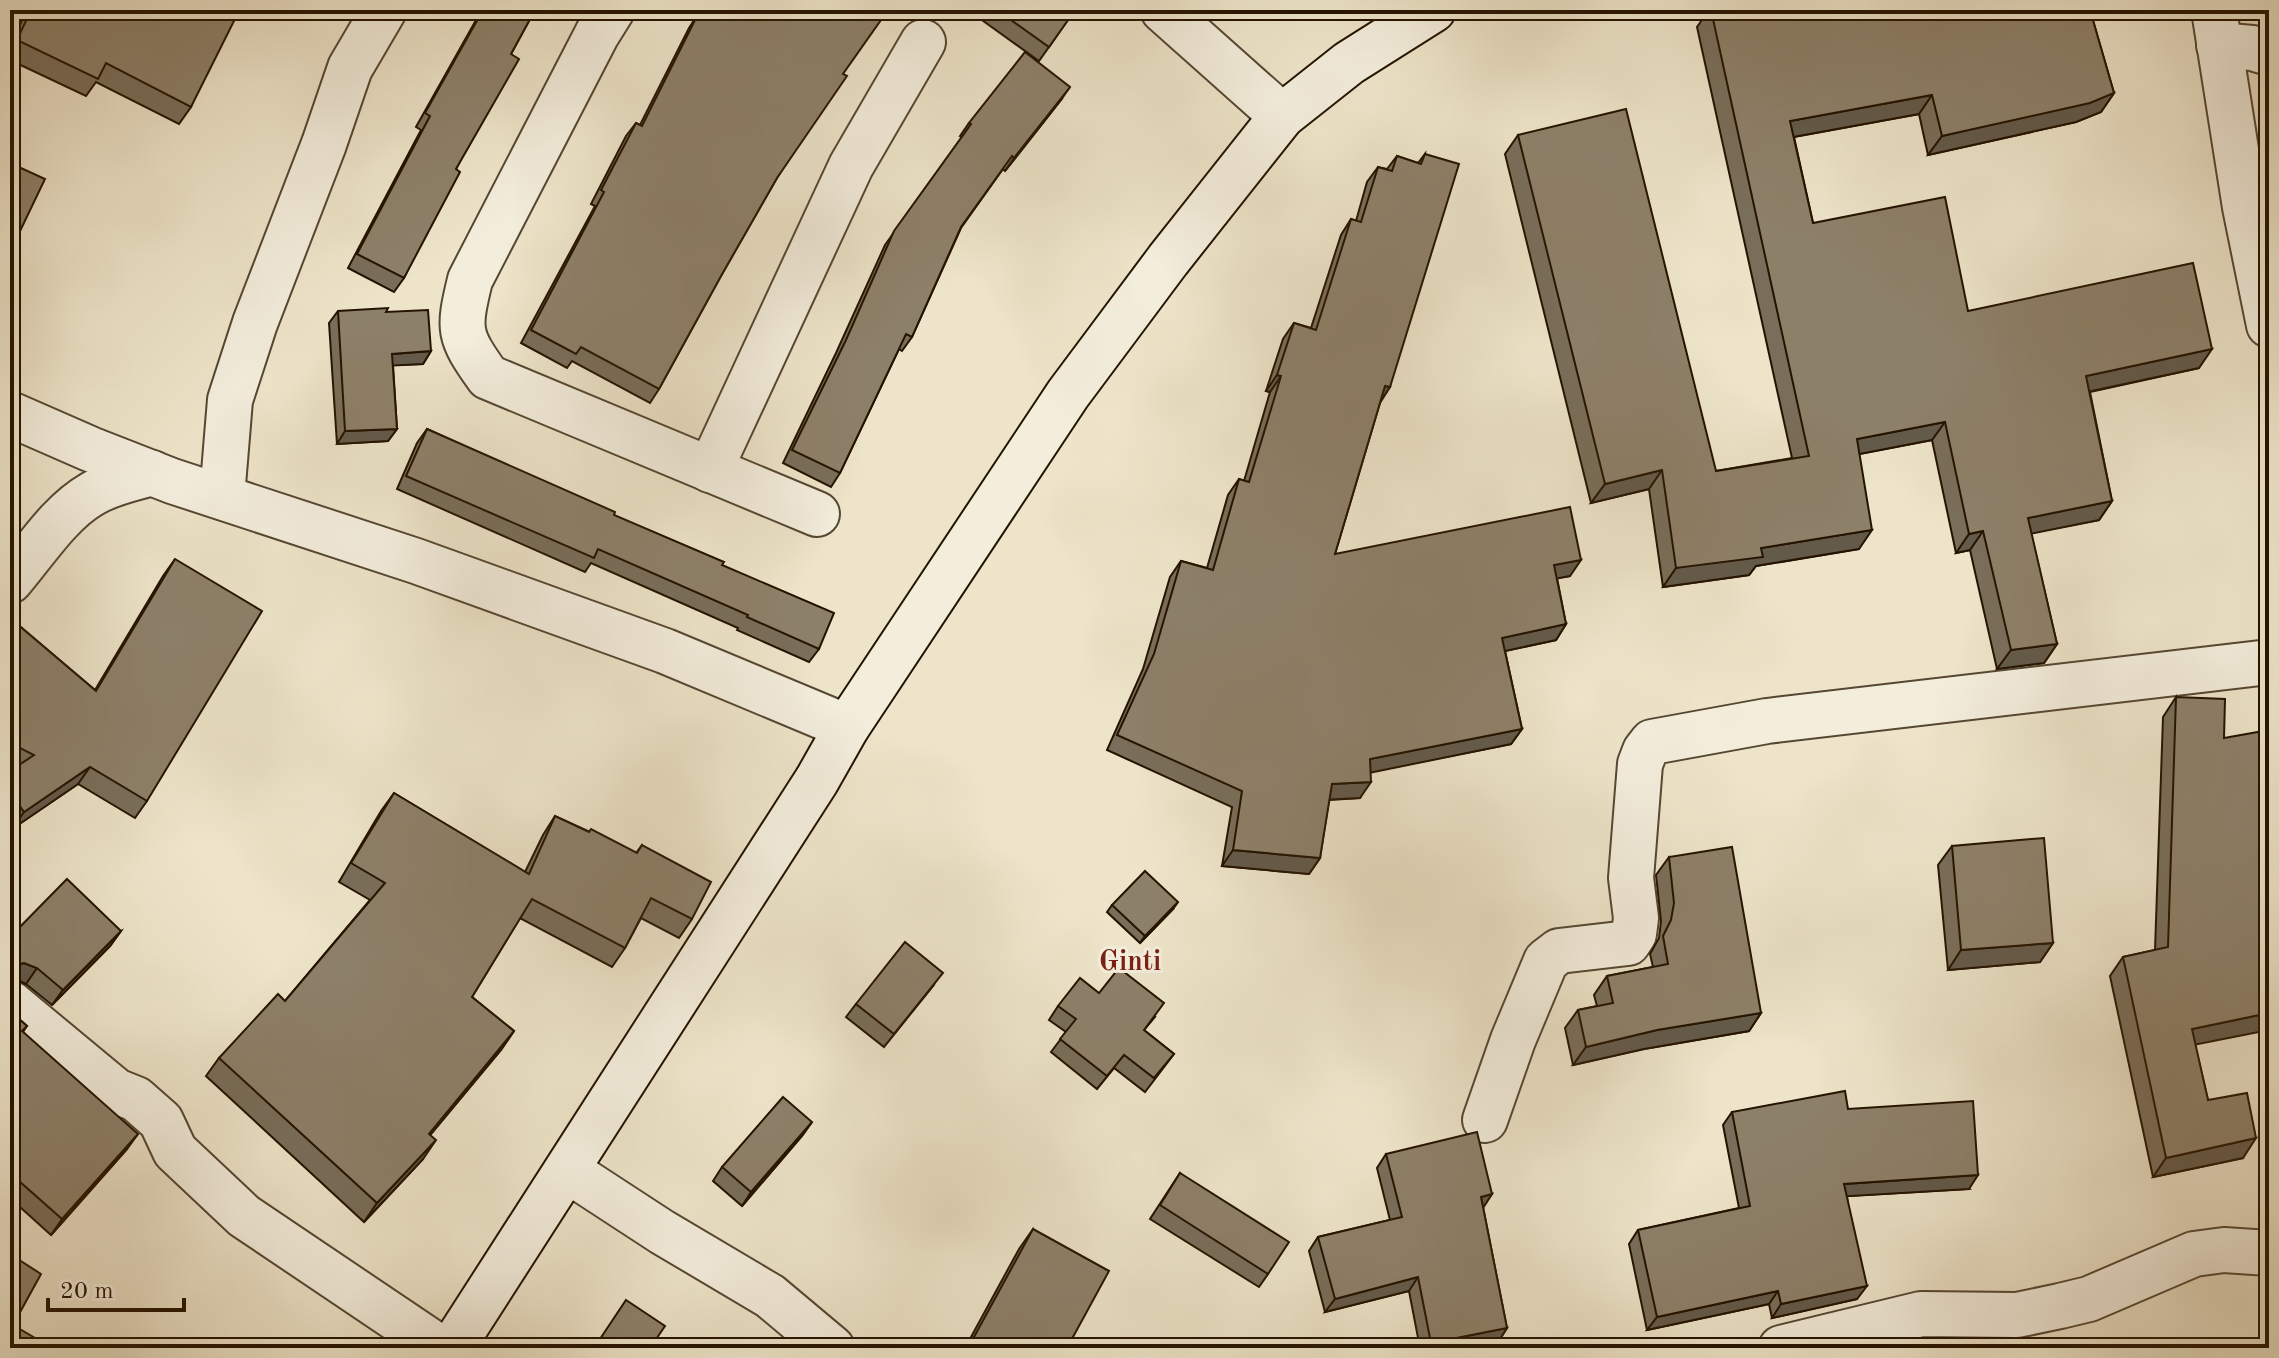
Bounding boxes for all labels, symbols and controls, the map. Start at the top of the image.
district label: Ginti [1099,949,1161,977]
scale bar [48,1262,184,1312]
text: 20 m [60,1280,114,1304]

